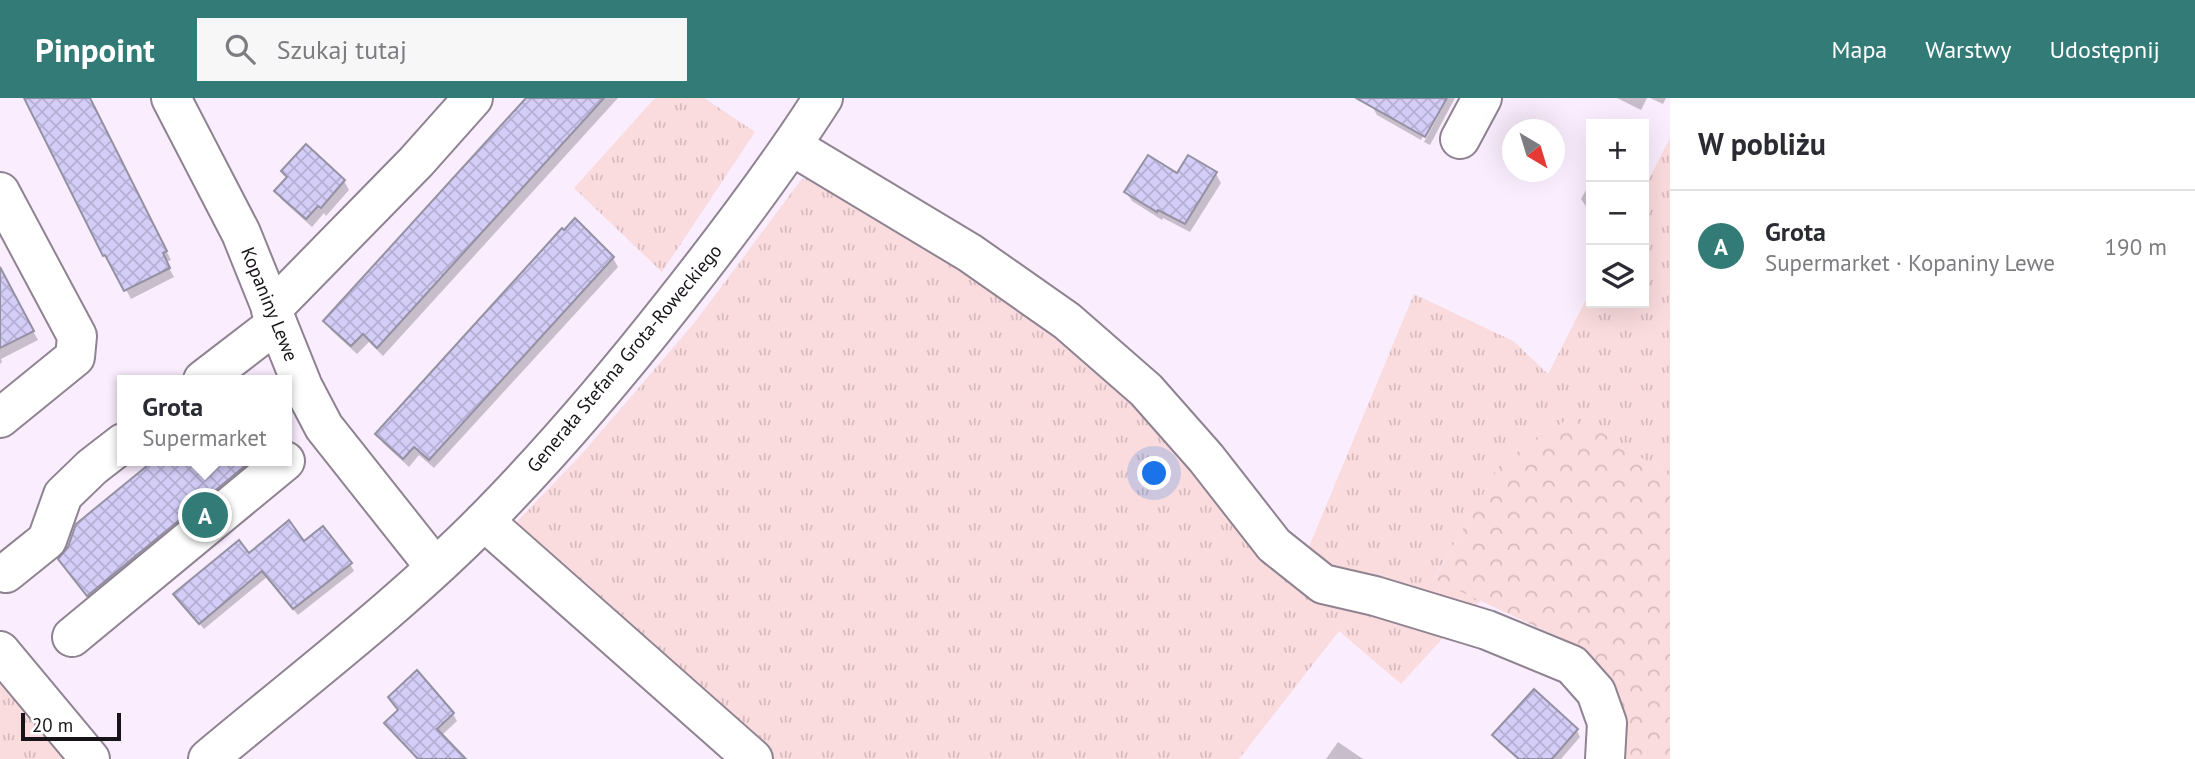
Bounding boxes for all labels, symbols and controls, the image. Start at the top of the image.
search box [197,18,687,81]
text: Pinpoint [35,28,155,71]
icon: search [221,30,259,68]
text: Szukaj tutaj [277,33,407,66]
text: Mapa [1832,34,1887,65]
text: Warstwy [1925,34,2011,65]
text: Udostępnij [2049,34,2160,65]
north arrow [1502,119,1565,182]
map controls [1586,119,1649,308]
button: + [1586,119,1649,182]
text: W pobliżu [1698,124,1826,163]
button: − [1586,182,1649,245]
text: Grota [1765,215,1826,248]
text: A [1714,232,1728,261]
text: 190 m [2105,232,2167,261]
street label: Generała Stefana Grota-Roweckiego [521,239,727,477]
street label: Kopaniny Lewe [236,243,304,365]
button: layers [1586,245,1649,308]
text: Supermarket · Kopaniny Lewe [1765,248,2055,277]
popup [117,375,292,466]
text: Grota [142,390,203,423]
text: Supermarket [142,423,267,452]
your location [1137,456,1171,490]
pin: A [182,489,228,541]
scale bar [21,710,121,742]
text: 20 m [32,713,73,737]

